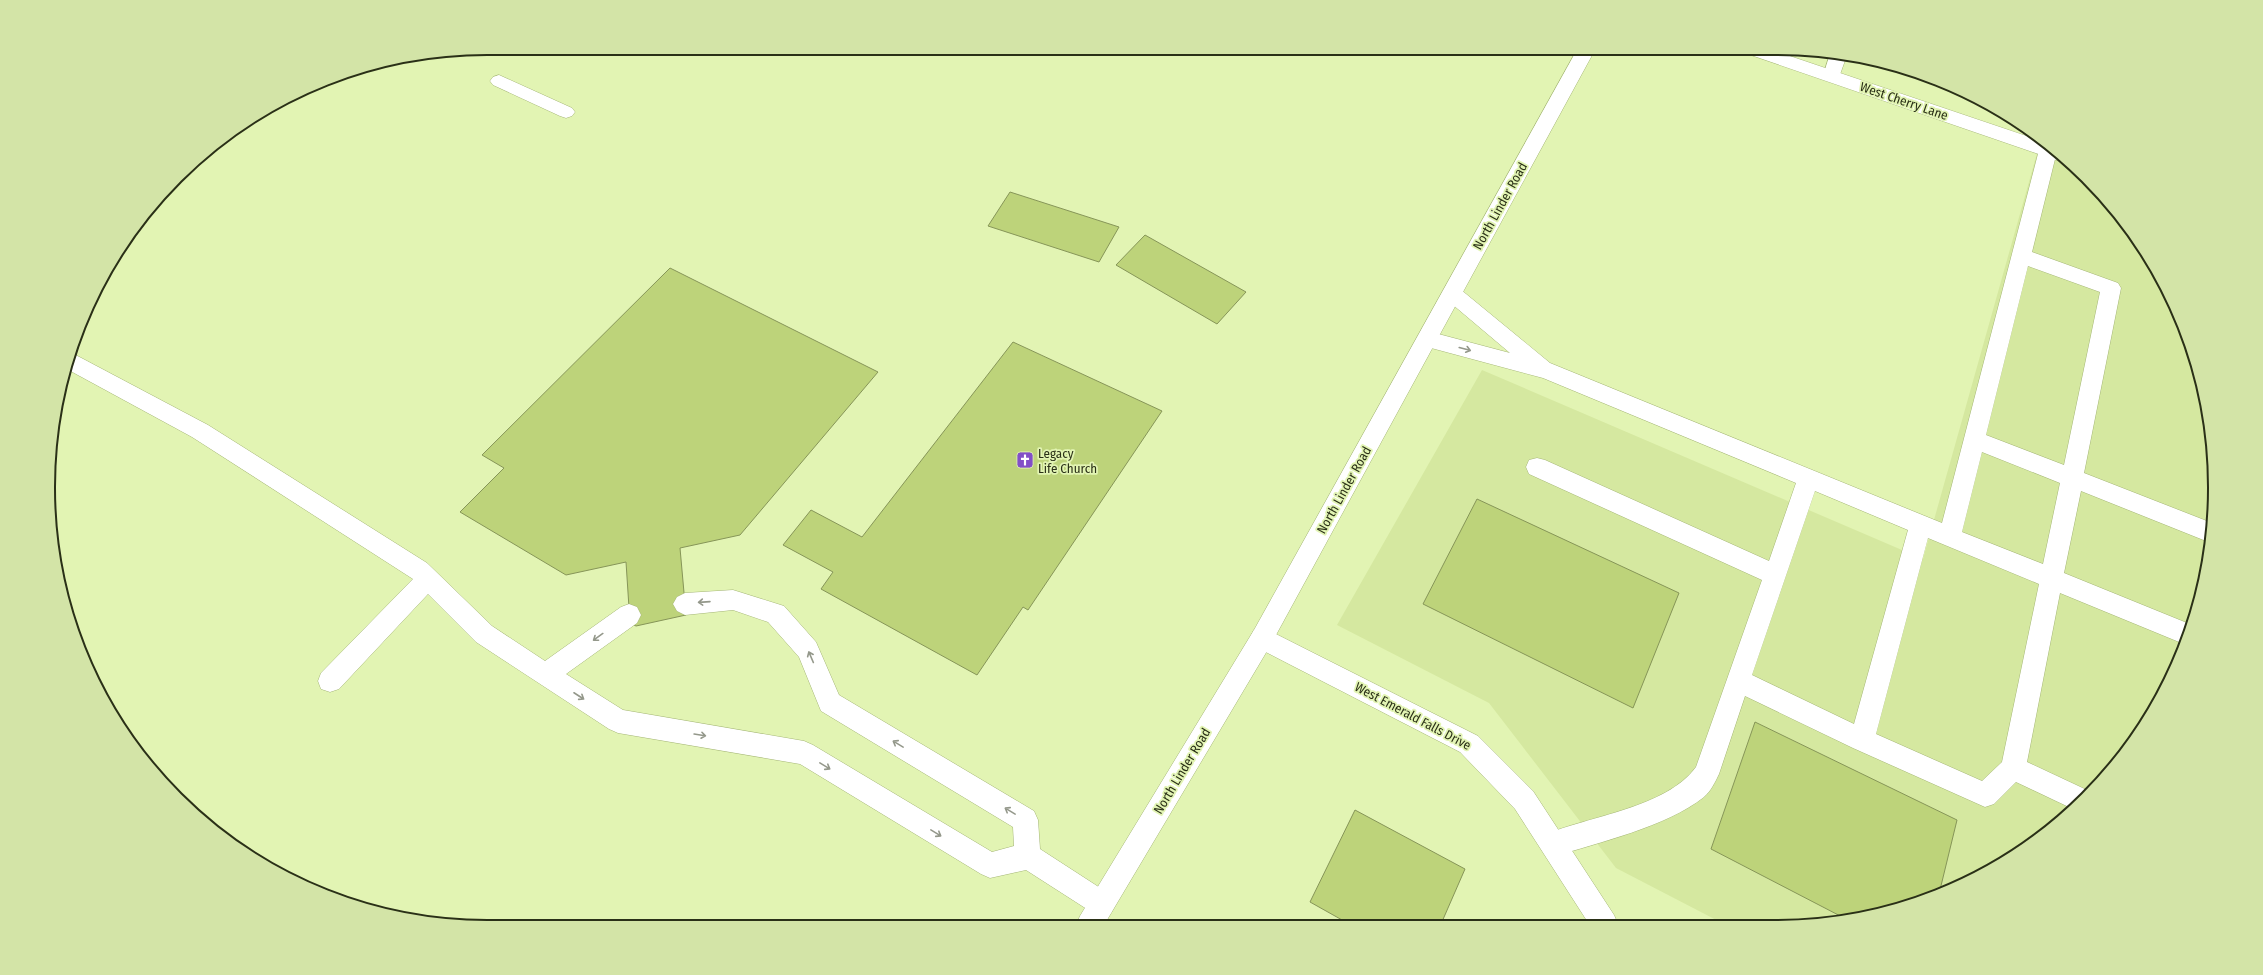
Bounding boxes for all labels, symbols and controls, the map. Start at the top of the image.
street label: West Cherry Lane [1858,79,1950,123]
street label: North Linder Road [1470,160,1530,252]
one-way arrow [1458,346,1471,353]
street label: North Linder Road [1314,444,1374,536]
place label: Legacy Life Church [1038,446,1097,476]
church icon: Legacy Life Church [1015,450,1035,470]
one-way arrow [698,599,711,606]
one-way arrow [592,633,603,641]
one-way arrow [806,651,814,663]
street label: West Emerald Falls Drive [1352,679,1474,753]
one-way arrow [573,691,584,700]
street label: North Linder Road [1151,725,1213,817]
one-way arrow [693,731,706,739]
one-way arrow [893,740,905,748]
one-way arrow [819,762,831,770]
one-way arrow [1005,807,1016,815]
one-way arrow [930,829,942,837]

